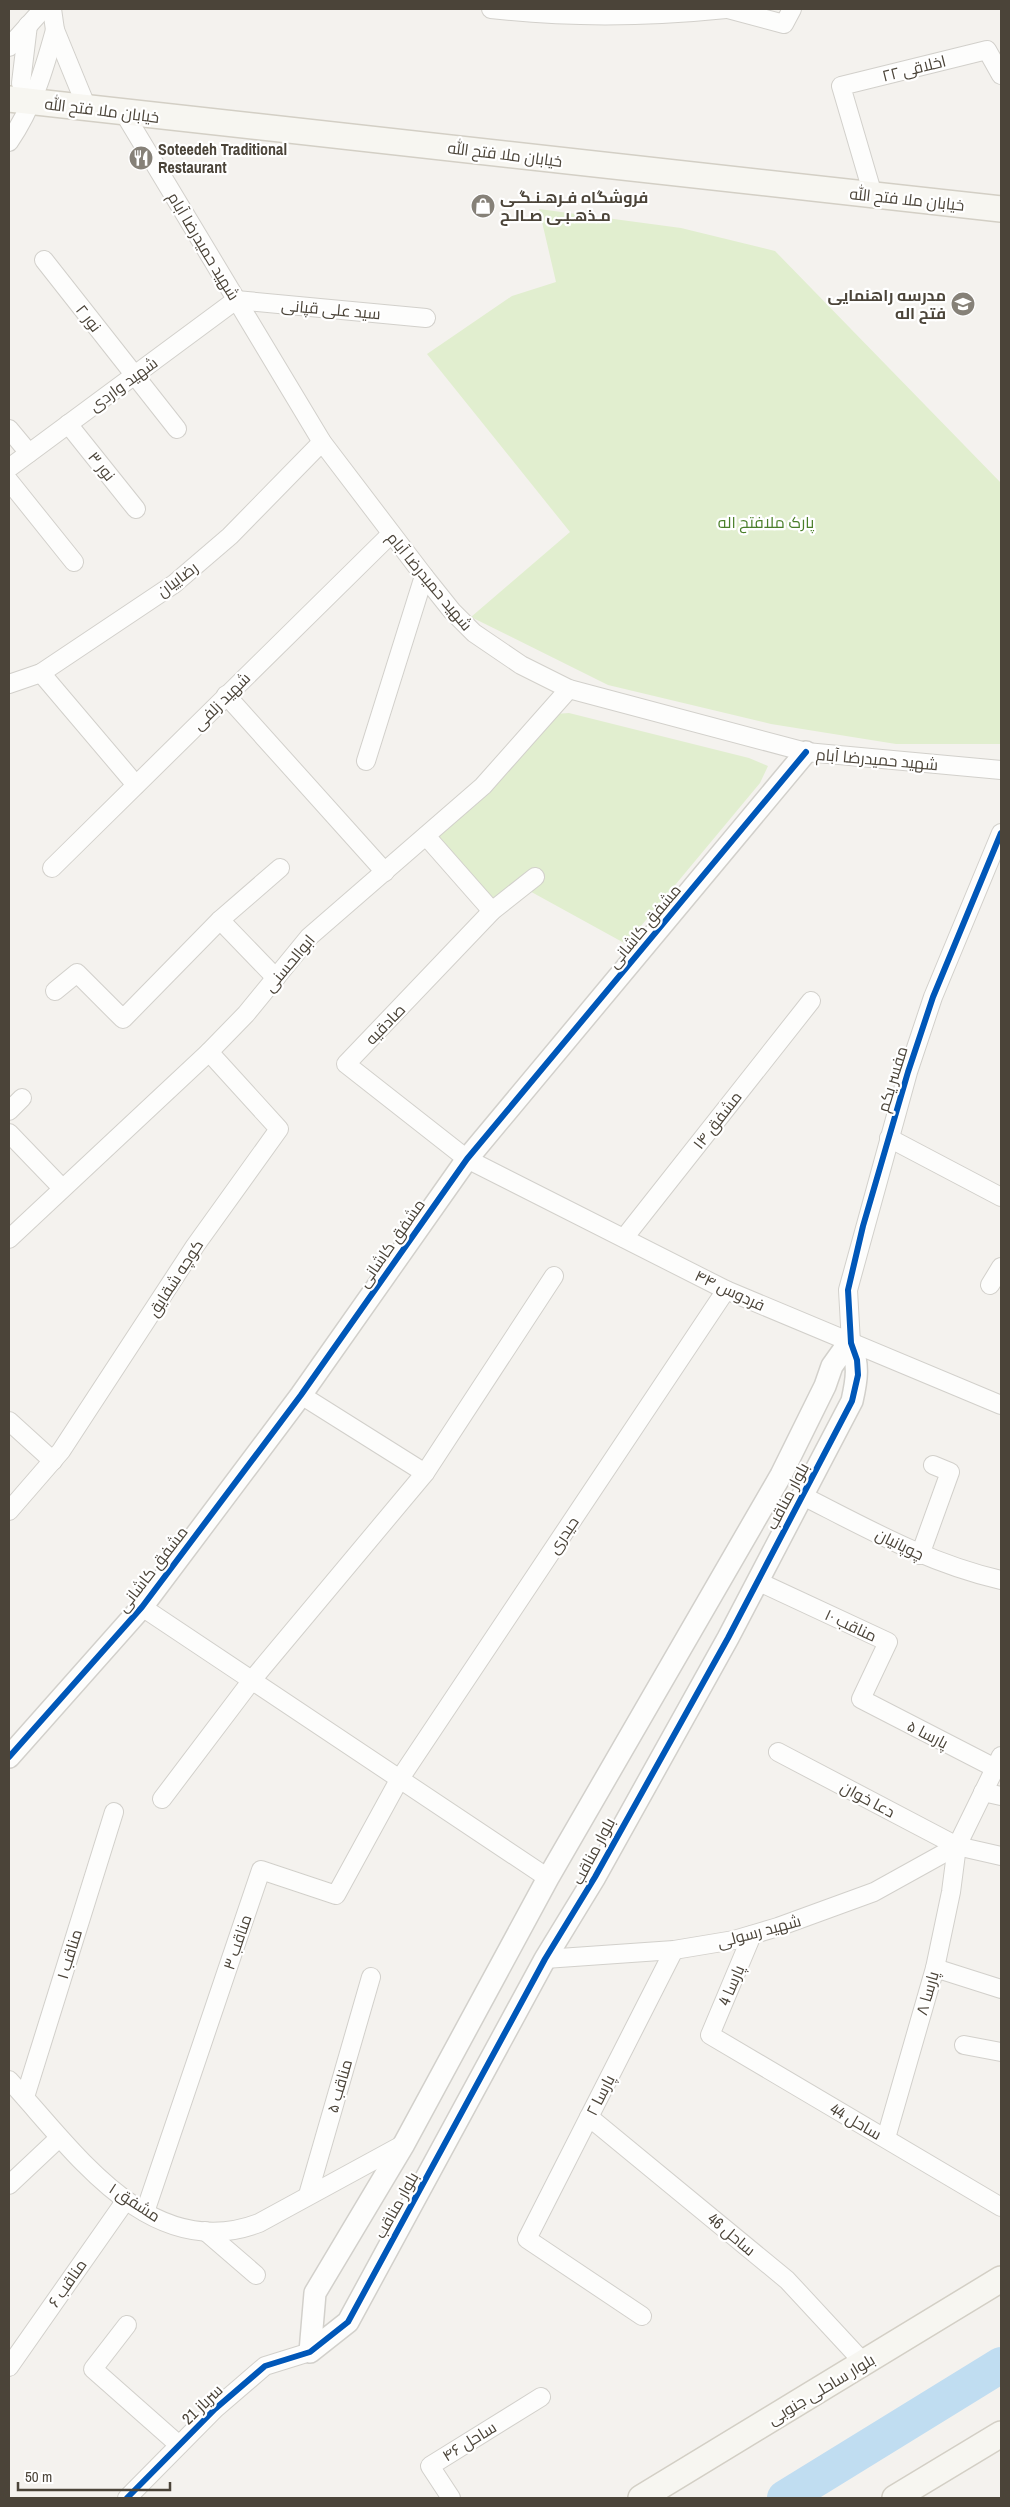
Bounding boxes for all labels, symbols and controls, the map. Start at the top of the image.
street label: اخلاقی ۲۲ [880,49,948,87]
street label: خیابان ملا فتح الله [43,92,161,129]
street label: خیابان ملا فتح الله [446,136,564,173]
place label: Soteedeh Traditional Restaurant [158,138,287,178]
restaurant icon: Soteedeh Traditional Restaurant [128,145,154,171]
street label: خیابان ملا فتح الله [848,182,966,217]
place label: فروشگاه فـرهـنـگـی مـذهـبـی صـالـح [500,186,648,226]
street label: شهید حمیدرضا آبام [162,188,245,305]
shop icon: فروشگاه فـرهـنـگـی مـذهـبـی صـالـح [470,193,496,219]
place label: مدرسه راهنمایی فتح اله [827,284,946,324]
school or university icon: مدرسه راهنمایی فتح اله [950,291,976,317]
street label: سید علی قپانی [280,294,382,324]
street label: نور ۲ [71,299,107,337]
street label: شهید واردی [84,352,162,416]
street label: نور ۳ [83,447,121,485]
park label: پارک ملافتح اله [718,511,815,534]
street label: شهید حمیدرضا آبام [381,527,478,636]
street label: رضاییان [152,556,202,602]
street label: شهید زلفی [187,667,255,735]
street label: شهید حمیدرضا آبام [815,743,939,776]
street label: مشفق کاشانی [602,879,686,973]
street label: ابوالحسنی [258,930,320,996]
street label: صادقیه [360,999,410,1049]
street label: مفسر یکم [872,1043,913,1115]
street label: مشفق ۱۴ [687,1087,747,1153]
street label: مشفق کاشانی [352,1194,430,1292]
street label: کوچه شقایق [142,1235,209,1321]
street label: فردوس ۴۴ [691,1264,769,1316]
street label: بلوار مناقب [760,1459,814,1533]
street label: حیدری [543,1512,583,1558]
street label: مشفق کاشانی [112,1522,192,1616]
street label: چوپانیان [872,1523,928,1566]
street label: مناقب ۱۰ [821,1603,881,1647]
street label: پارسا ۵ [903,1714,953,1755]
street label: دعا خوان [837,1776,899,1822]
street label: بلوار مناقب [566,1814,620,1888]
street label: شهید رسولی [715,1909,803,1953]
street label: مناقب ۳ [217,1911,257,1973]
street label: مناقب ۱ [51,1926,87,1982]
street label: پارسا 4 [713,1961,751,2009]
street label: پارسا ۸ [910,1968,945,2018]
street label: مناقب ۵ [321,2057,357,2115]
street label: پارسا ۲ [580,2070,621,2120]
street label: ساحل 44 [826,2097,886,2145]
street label: بلوار مناقب [369,2168,423,2242]
street label: مشفق ۱ [105,2177,165,2227]
street label: ساحل 46 [703,2207,761,2261]
street label: مناقب ۶ [43,2255,91,2311]
street label: بلوار ساحلی جنوبی [763,2348,879,2430]
street label: سرباز 21 [177,2379,227,2429]
street label: ساحل ۴۶ [438,2416,500,2466]
scale bar [18,2460,170,2492]
text: 50 m [25,2466,52,2487]

